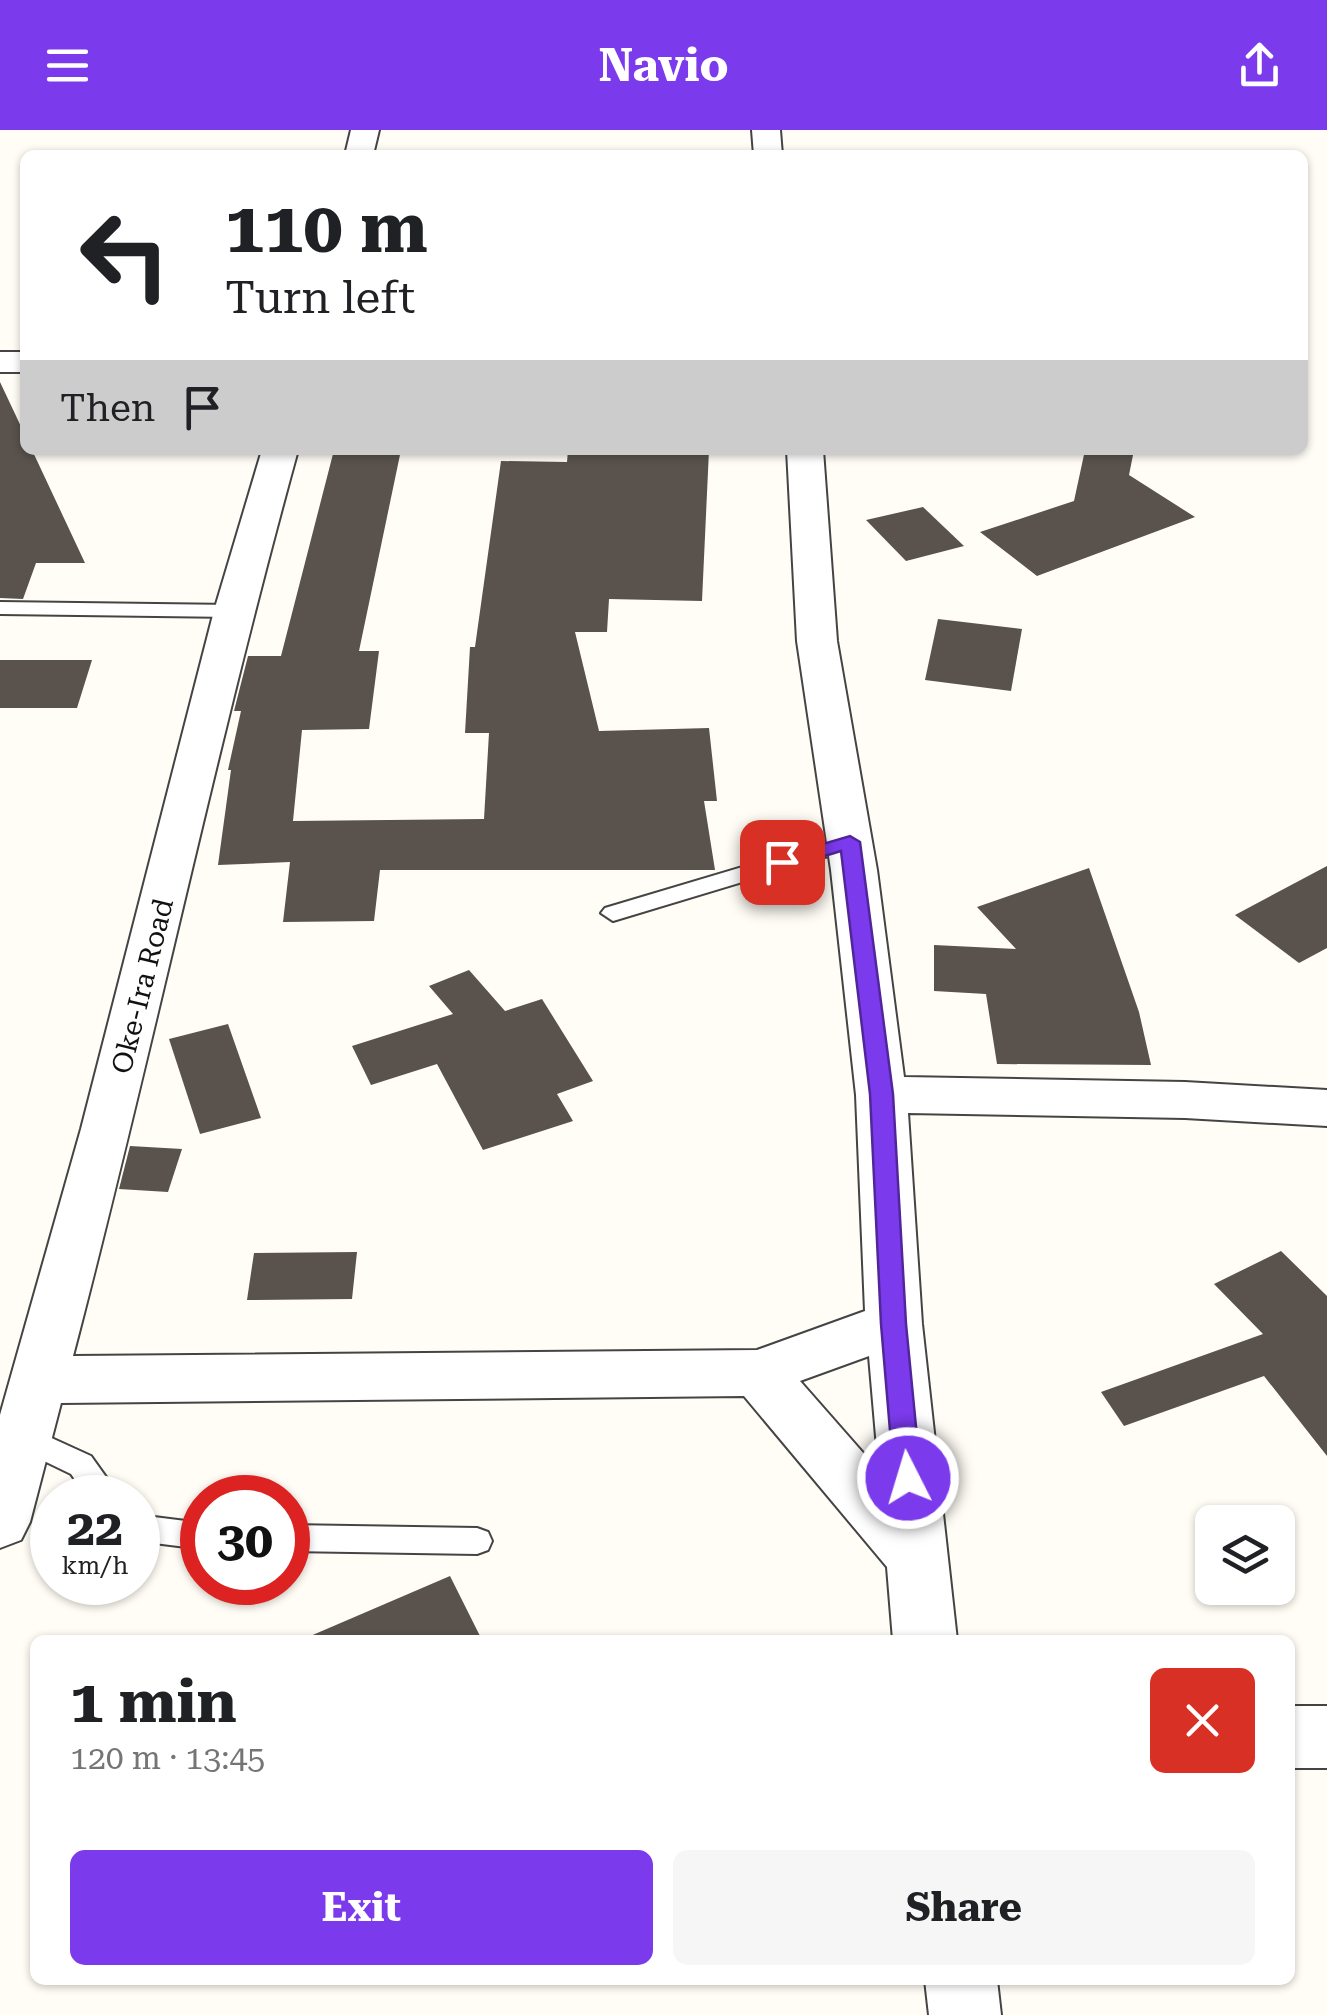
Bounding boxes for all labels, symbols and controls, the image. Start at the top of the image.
icon: menu [40,38,95,93]
icon: share [1232,38,1287,93]
text: Navio [598,39,729,92]
text: 110 m [225,187,428,269]
icon: left [60,190,190,320]
text: Turn left [225,271,415,324]
icon: arrive [175,380,230,435]
text: Then [60,386,155,430]
pin [740,820,825,905]
icon: arrive [755,835,810,890]
street label: Oke-Ira Road [105,895,180,1077]
position arrow [856,1426,960,1530]
speed limit sign: 30 [180,1475,310,1605]
text: 22 [67,1499,123,1557]
map controls [1195,1505,1295,1605]
button: layers [1195,1505,1295,1605]
text: km/h [62,1551,128,1580]
text: 1 min [70,1666,237,1737]
button: close [1150,1668,1255,1773]
text: 120 m · 13:45 [70,1739,265,1777]
button: Exit [70,1850,653,1965]
button: Share [673,1850,1255,1965]

